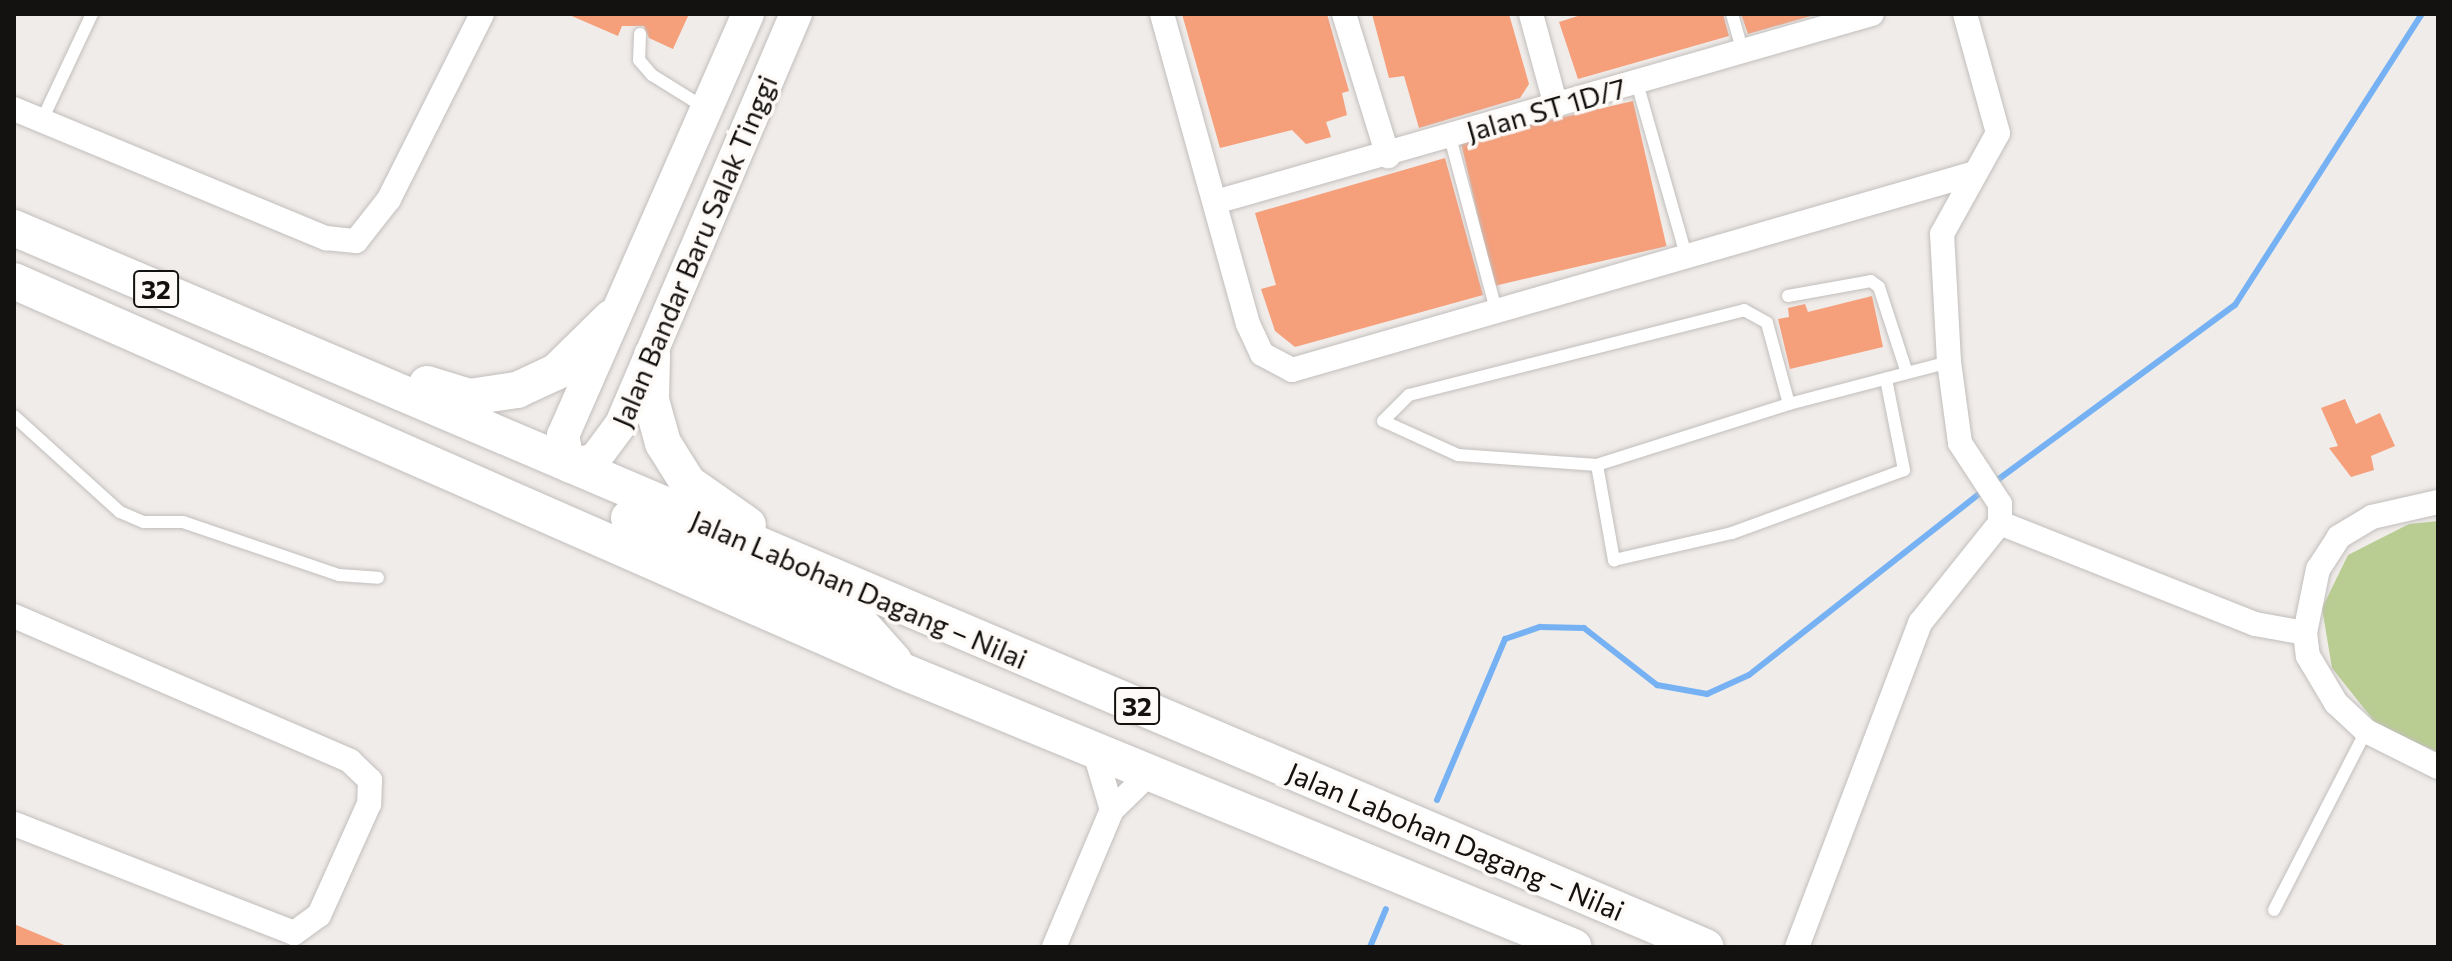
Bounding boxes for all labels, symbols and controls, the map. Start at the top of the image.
street label: Jalan Bandar Baru Salak Tinggi [604,70,784,432]
street label: Jalan ST 1D/7 [1462,70,1630,148]
road number: 32 [132,267,180,311]
street label: Jalan Labohan Dagang ‒ Nilai [686,503,1032,675]
road number: 32 [1113,684,1161,728]
street label: Jalan Labohan Dagang ‒ Nilai [1283,755,1629,927]

